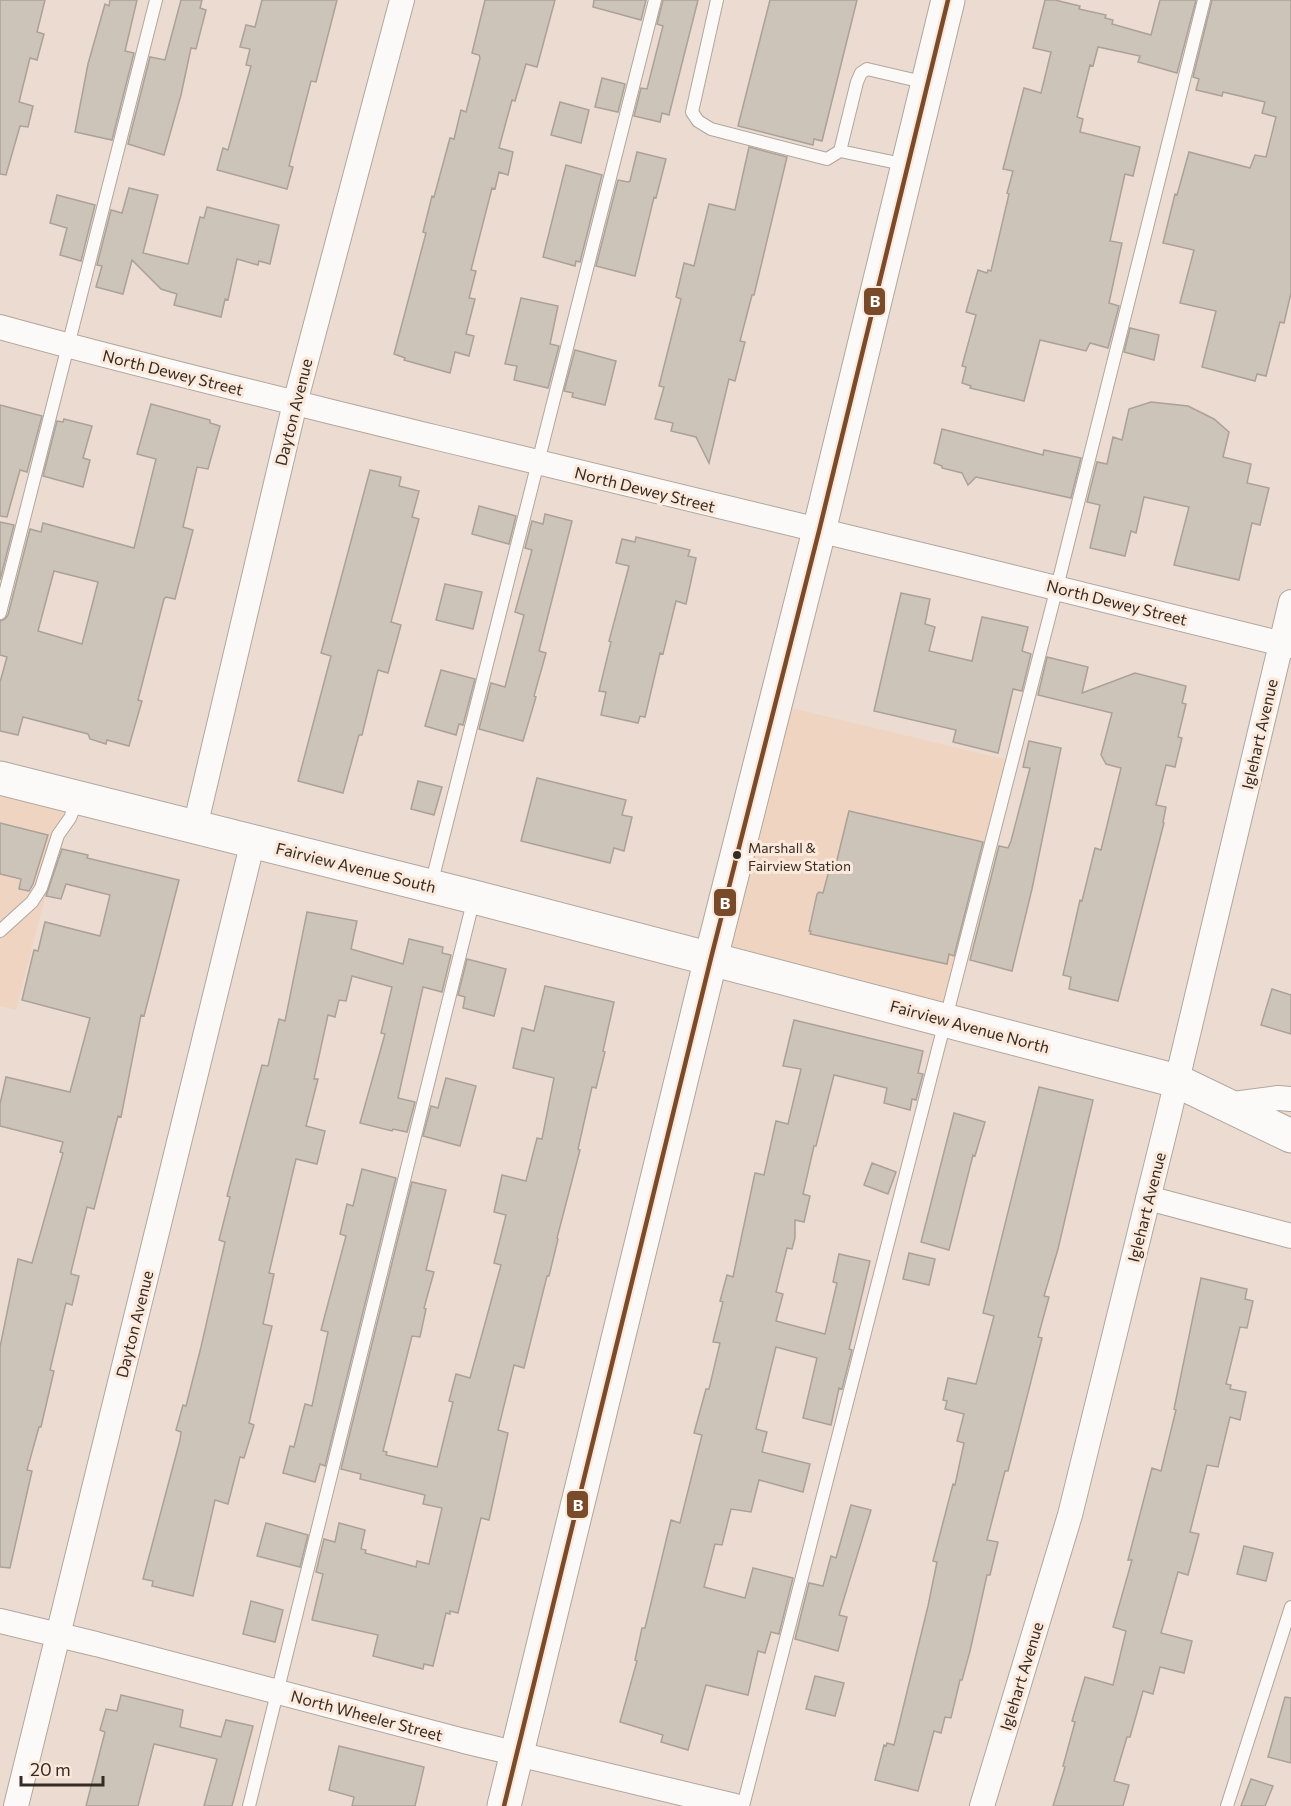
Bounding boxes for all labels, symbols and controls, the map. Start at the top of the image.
line badge: B [863,287,886,316]
text: B [870,291,881,310]
street label: North Dewey Street [101,345,246,399]
street label: Dayton Avenue [270,356,316,468]
street label: North Dewey Street [573,462,718,516]
street label: North Dewey Street [1045,575,1190,629]
street label: Iglehart Avenue [1237,677,1281,791]
street label: Fairview Avenue South [274,838,438,896]
place label: Marshall & Fairview Station [748,839,851,874]
marker: Marshall & Fairview Station [731,849,743,861]
line badge: B [713,888,737,917]
text: B [720,893,731,912]
street label: Fairview Avenue North [888,996,1052,1056]
street label: Iglehart Avenue [1123,1150,1169,1264]
street label: Dayton Avenue [111,1268,157,1380]
line badge: B [566,1490,589,1519]
text: B [573,1495,584,1514]
street label: Iglehart Avenue [995,1619,1047,1733]
street label: North Wheeler Street [289,1686,445,1745]
scale bar [21,1749,104,1787]
text: 20 m [30,1758,71,1780]

